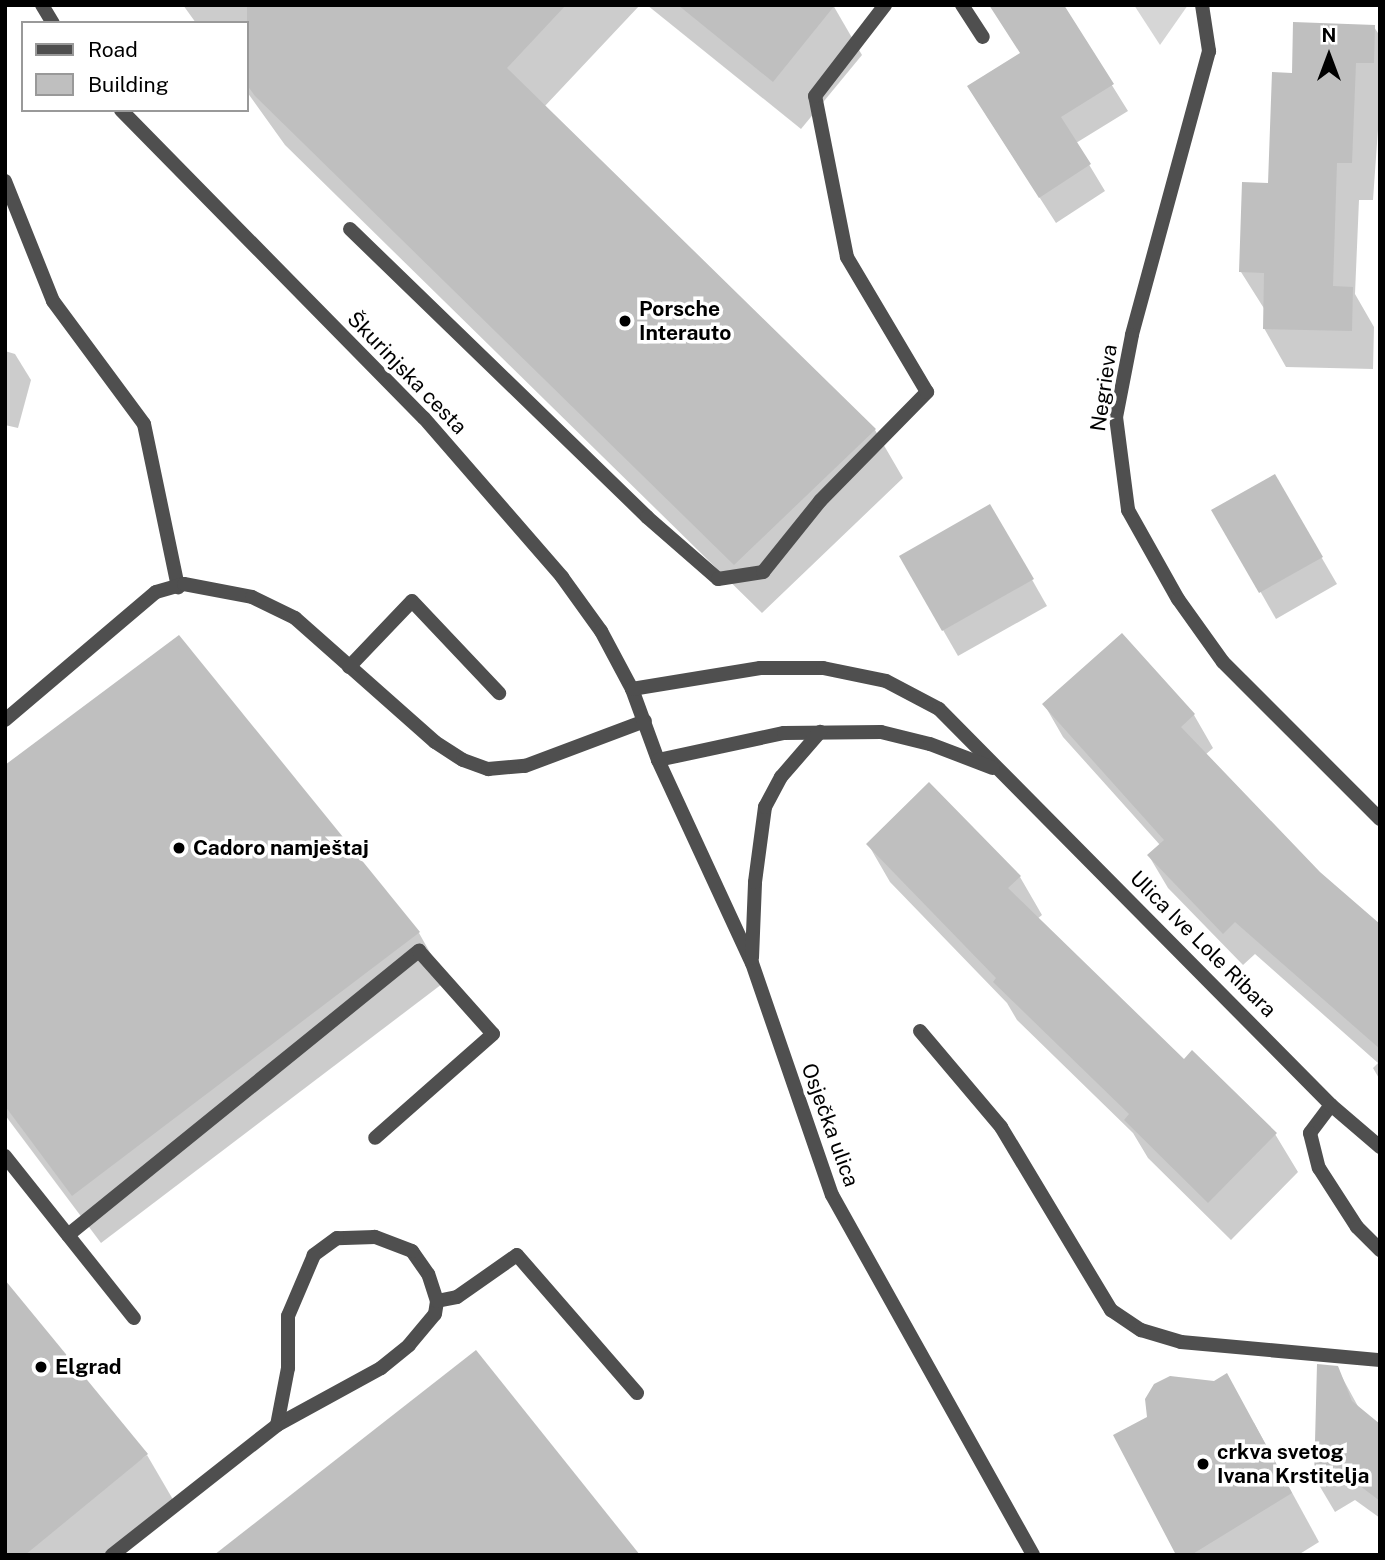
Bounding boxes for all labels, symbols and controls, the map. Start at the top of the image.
legend [21,21,248,112]
north arrow [1294,21,1364,91]
text: N [1322,24,1336,46]
text: Road [88,37,138,62]
text: Building [88,72,169,97]
place label: Porsche Interauto [639,296,731,346]
street label: Škurinjska cesta [342,306,472,440]
marker: Porsche Interauto [617,313,633,329]
street label: Negrieva [1085,343,1123,433]
place label: Cadoro namještaj [193,835,369,861]
marker: Cadoro namještaj [171,840,187,856]
street label: Ulica Ive Lole Ribara [1125,866,1281,1022]
street label: Osječka ulica [796,1060,864,1190]
place label: Elgrad [55,1354,122,1380]
marker: Elgrad [33,1359,49,1375]
place label: crkva svetog Ivana Krstitelja [1217,1439,1369,1489]
marker: crkva svetog Ivana Krstitelja [1195,1456,1211,1472]

